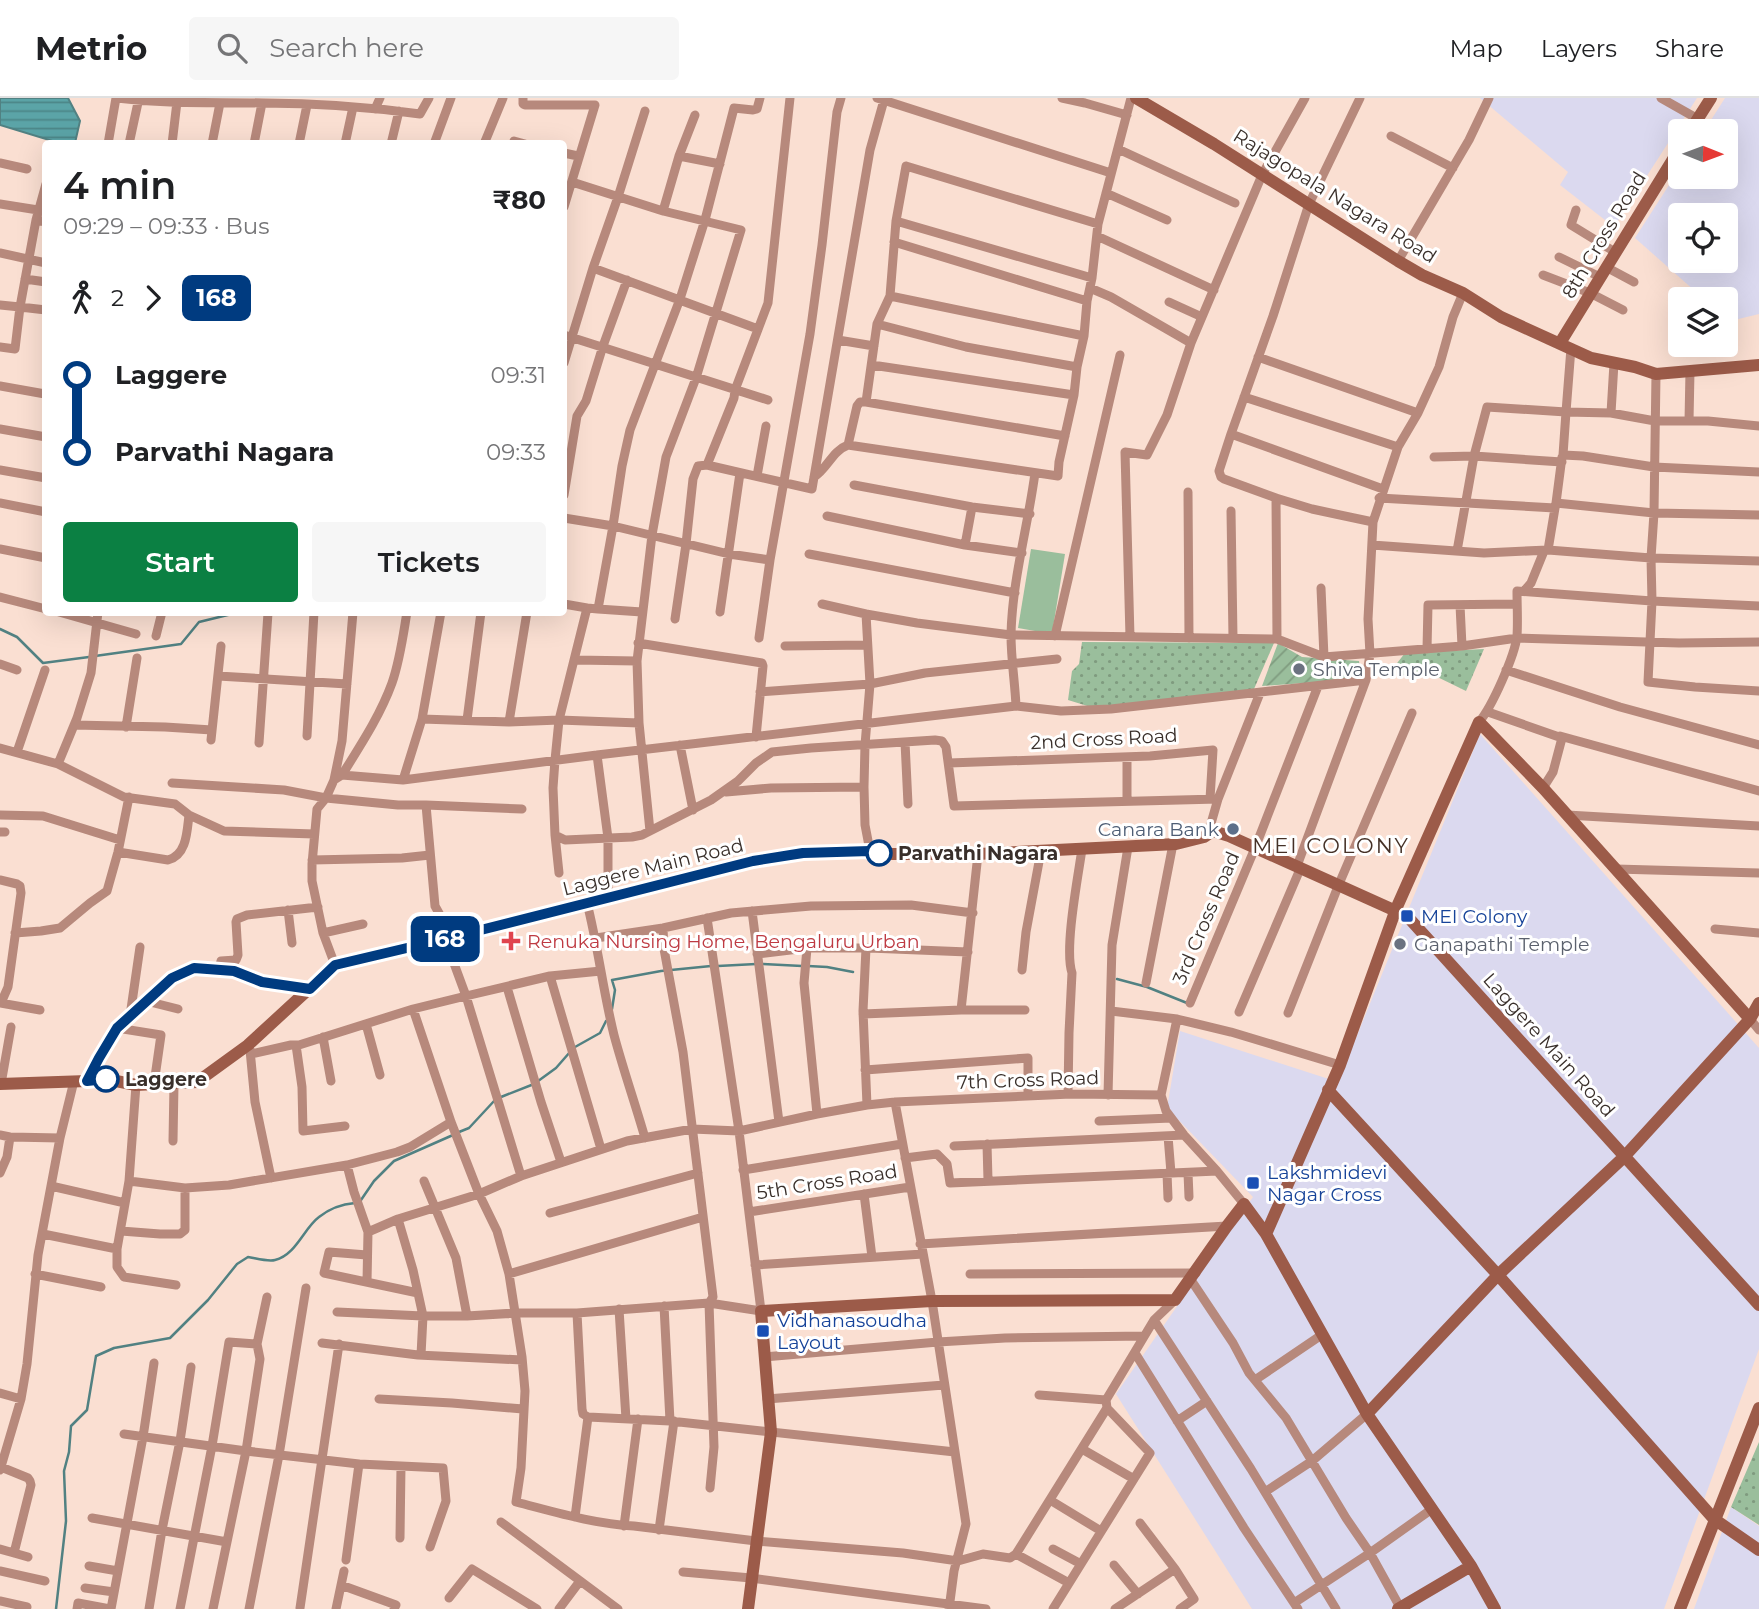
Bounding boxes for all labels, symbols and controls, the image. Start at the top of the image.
search box [189,17,679,80]
text: Metrio [35,28,147,68]
icon: search [213,29,251,67]
text: Search here [269,32,424,64]
text: Map [1449,34,1503,63]
text: Layers [1541,34,1617,63]
text: Share [1655,34,1724,63]
north arrow [1668,119,1738,189]
map controls [1668,119,1738,357]
street label: Rajagopala Nagara Road [1229,124,1441,268]
text: 4 min [63,162,176,209]
street label: 8th Cross Road [1557,168,1651,302]
text: ₹80 [492,184,546,216]
button: locate [1668,203,1738,273]
text: 09:29 – 09:33 · Bus [63,212,270,240]
icon: walk [63,279,101,317]
icon: forward [134,279,172,317]
text: 168 [196,283,237,312]
text: 2 [111,284,124,312]
button: layers [1668,287,1738,357]
text: Laggere [115,359,227,391]
text: 09:31 [491,361,546,389]
text: Parvathi Nagara [115,436,334,468]
text: 09:33 [486,438,546,466]
button: Start [63,522,298,602]
button: Tickets [312,522,546,602]
place label: Shiva Temple [1313,658,1440,681]
marker: Shiva Temple [1291,661,1307,677]
street label: 2nd Cross Road [1030,724,1178,754]
place label: Canara Bank [1098,818,1220,841]
marker: Canara Bank [1225,821,1241,837]
street label: Laggere Main Road [560,833,746,901]
district label: MEI COLONY [1252,833,1410,858]
marker: Parvathi Nagara [866,840,892,866]
place label: Parvathi Nagara [898,842,1058,865]
street label: 3rd Cross Road [1168,848,1244,988]
place label: MEI Colony [1421,905,1528,928]
marker: MEI Colony [1399,908,1415,924]
line badge: 168 [405,916,485,962]
text: 168 [425,924,465,953]
place label: Renuka Nursing Home, Bengaluru Urban [527,930,920,953]
marker: Renuka Nursing Home, Bengaluru Urban [501,931,521,951]
place label: Ganapathi Temple [1414,933,1590,956]
marker: Ganapathi Temple [1392,936,1408,952]
street label: Laggere Main Road [1478,968,1620,1122]
marker: Laggere [93,1066,119,1092]
street label: 7th Cross Road [956,1066,1100,1094]
place label: Laggere [125,1068,207,1091]
street label: 5th Cross Road [755,1160,899,1204]
place label: Lakshmidevi Nagar Cross [1267,1161,1387,1206]
marker: Lakshmidevi Nagar Cross [1245,1175,1261,1191]
place label: Vidhanasoudha Layout [777,1309,927,1354]
marker: Vidhanasoudha Layout [755,1323,771,1339]

